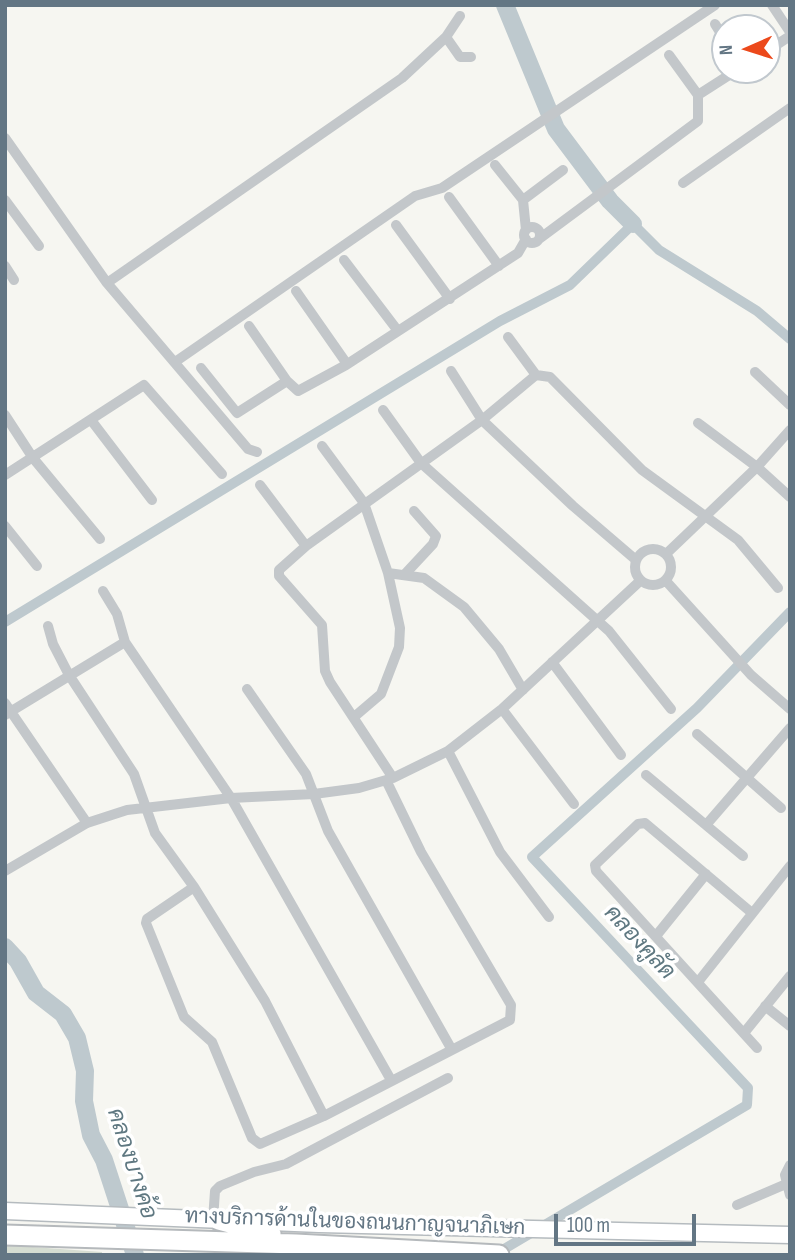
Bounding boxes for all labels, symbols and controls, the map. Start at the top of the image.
north arrow [711,14,781,84]
text: N [715,44,738,56]
water label: คลองคูลัด [598,900,680,986]
water label: คลองบางค้อ [100,1105,162,1223]
scale bar [557,1200,699,1244]
street label: ทางบริการด้านในของถนนกาญจนาภิเษก [184,1204,526,1242]
text: 100 m [567,1213,610,1238]

